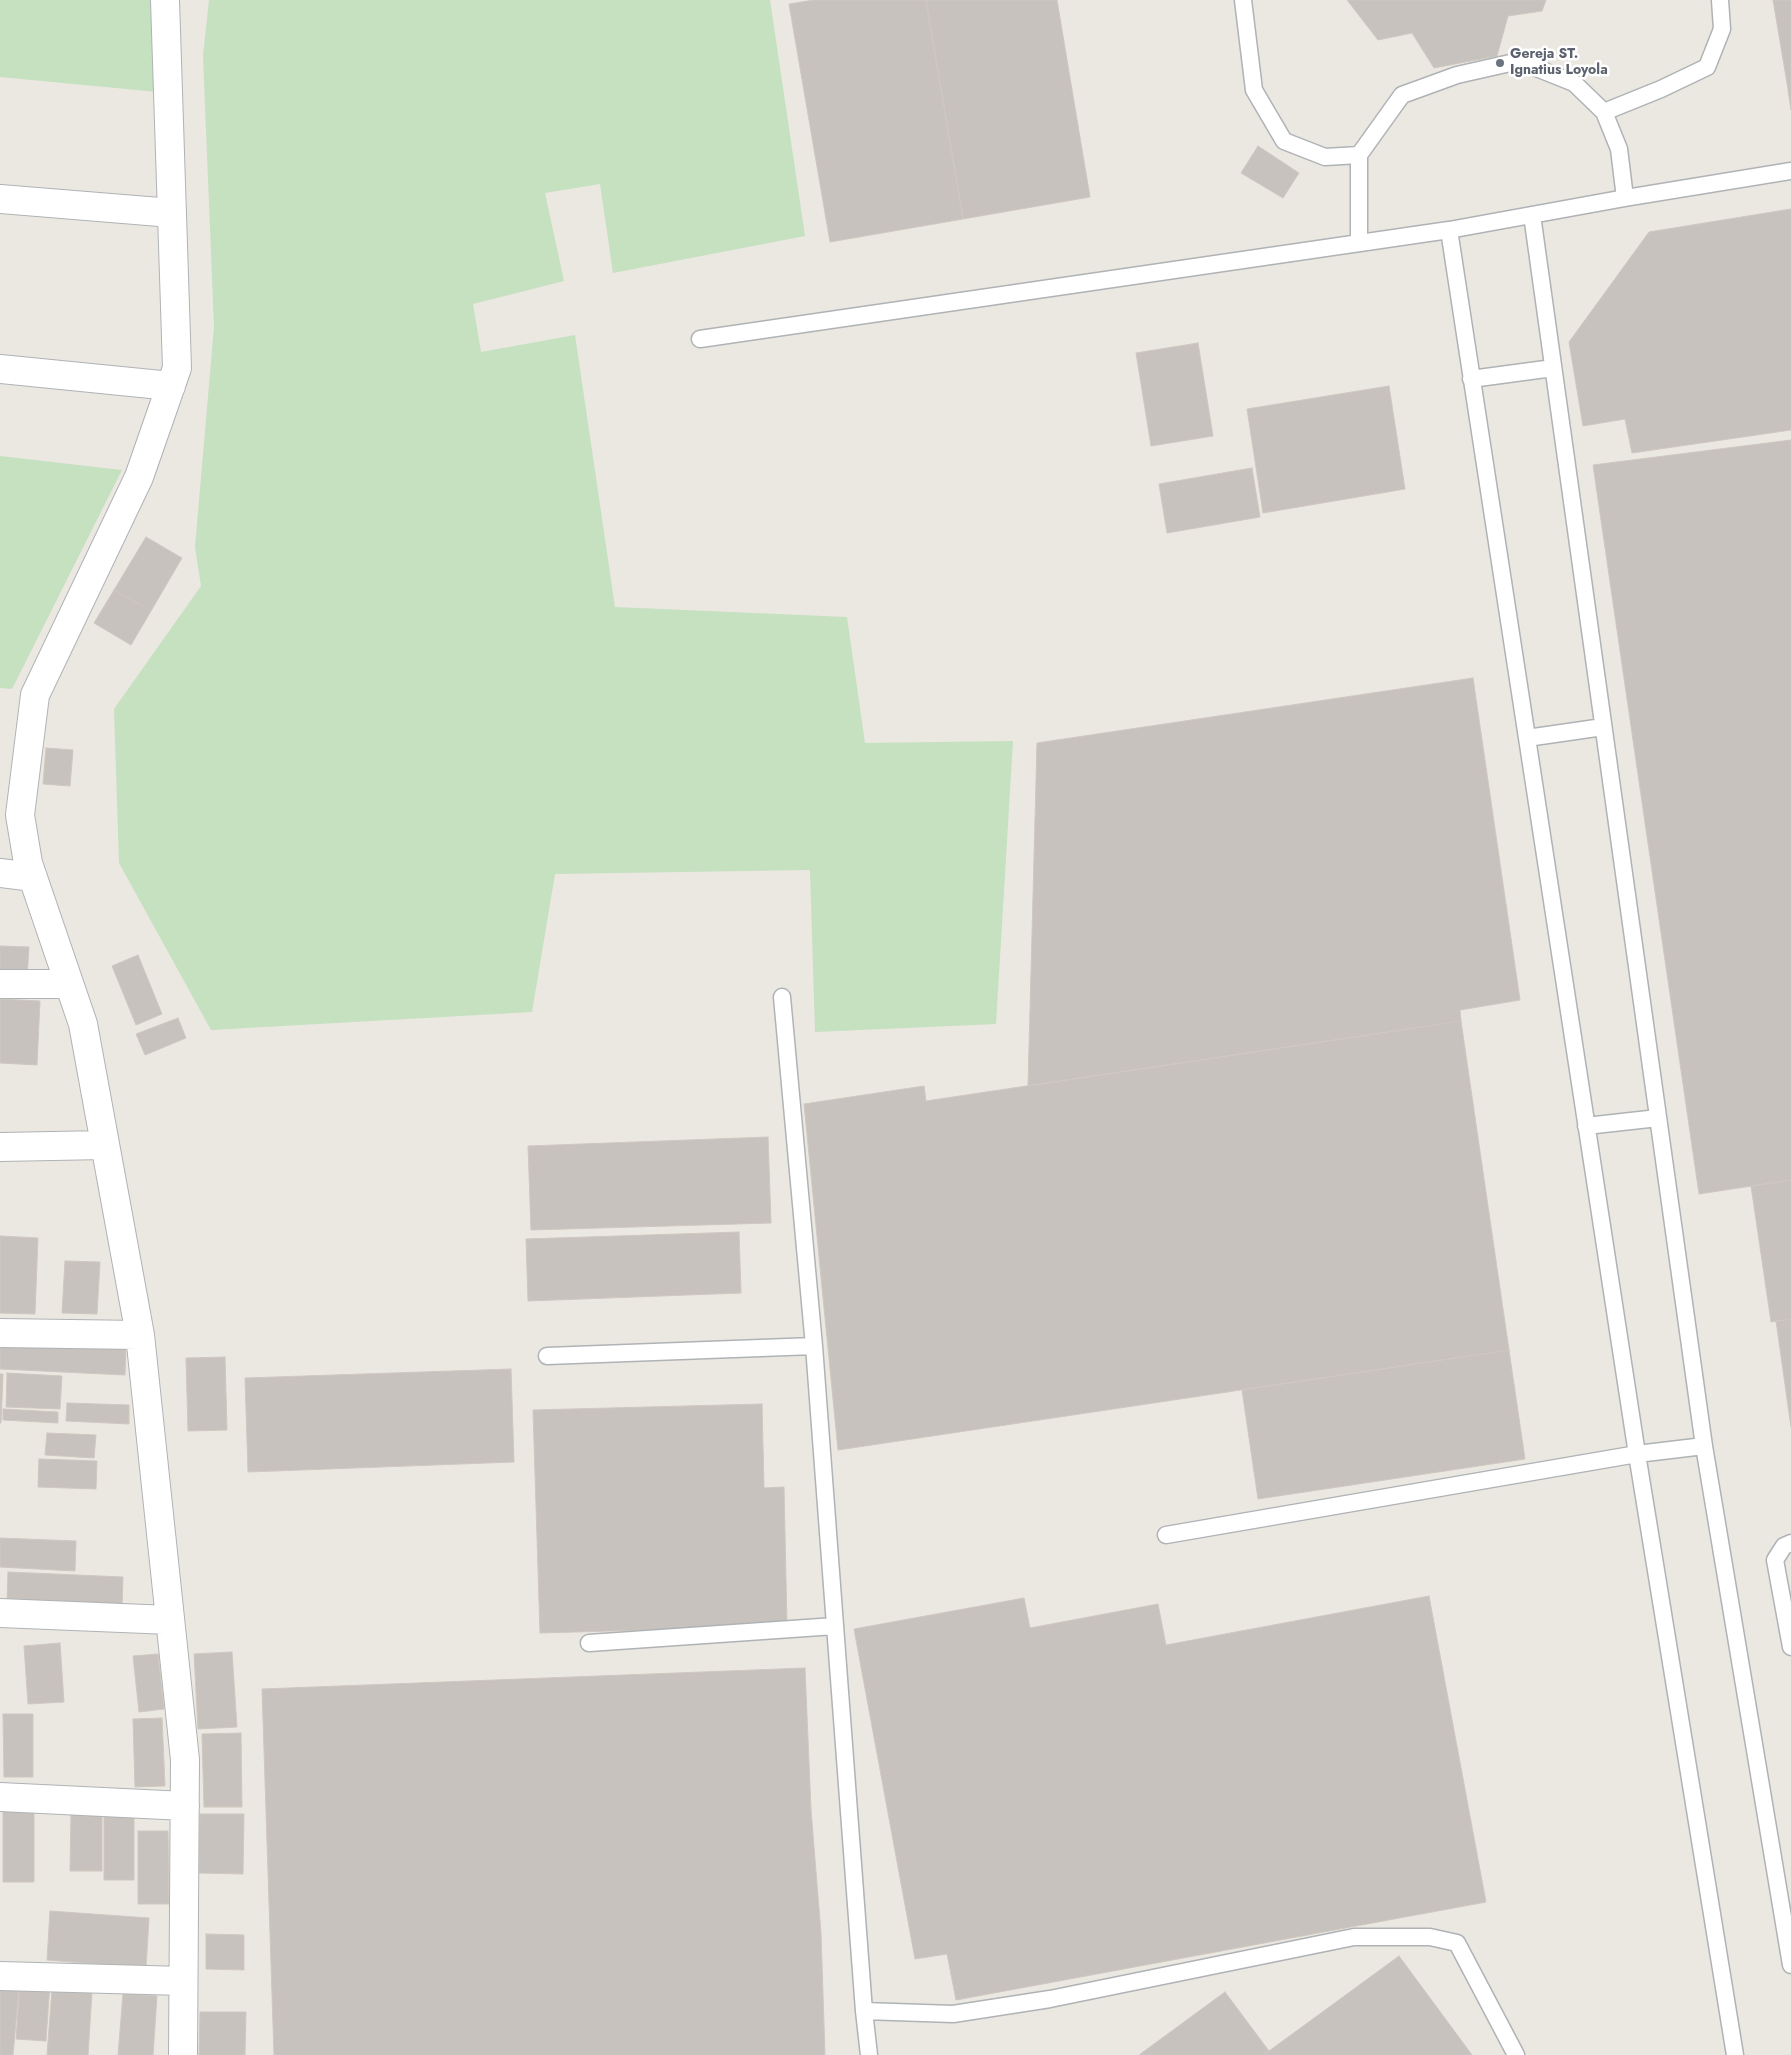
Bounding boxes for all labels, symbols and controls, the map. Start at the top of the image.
place label: Gereja ST. Ignatius Loyola [1510,47,1608,80]
marker: Gereja ST. Ignatius Loyola [1494,57,1506,69]

